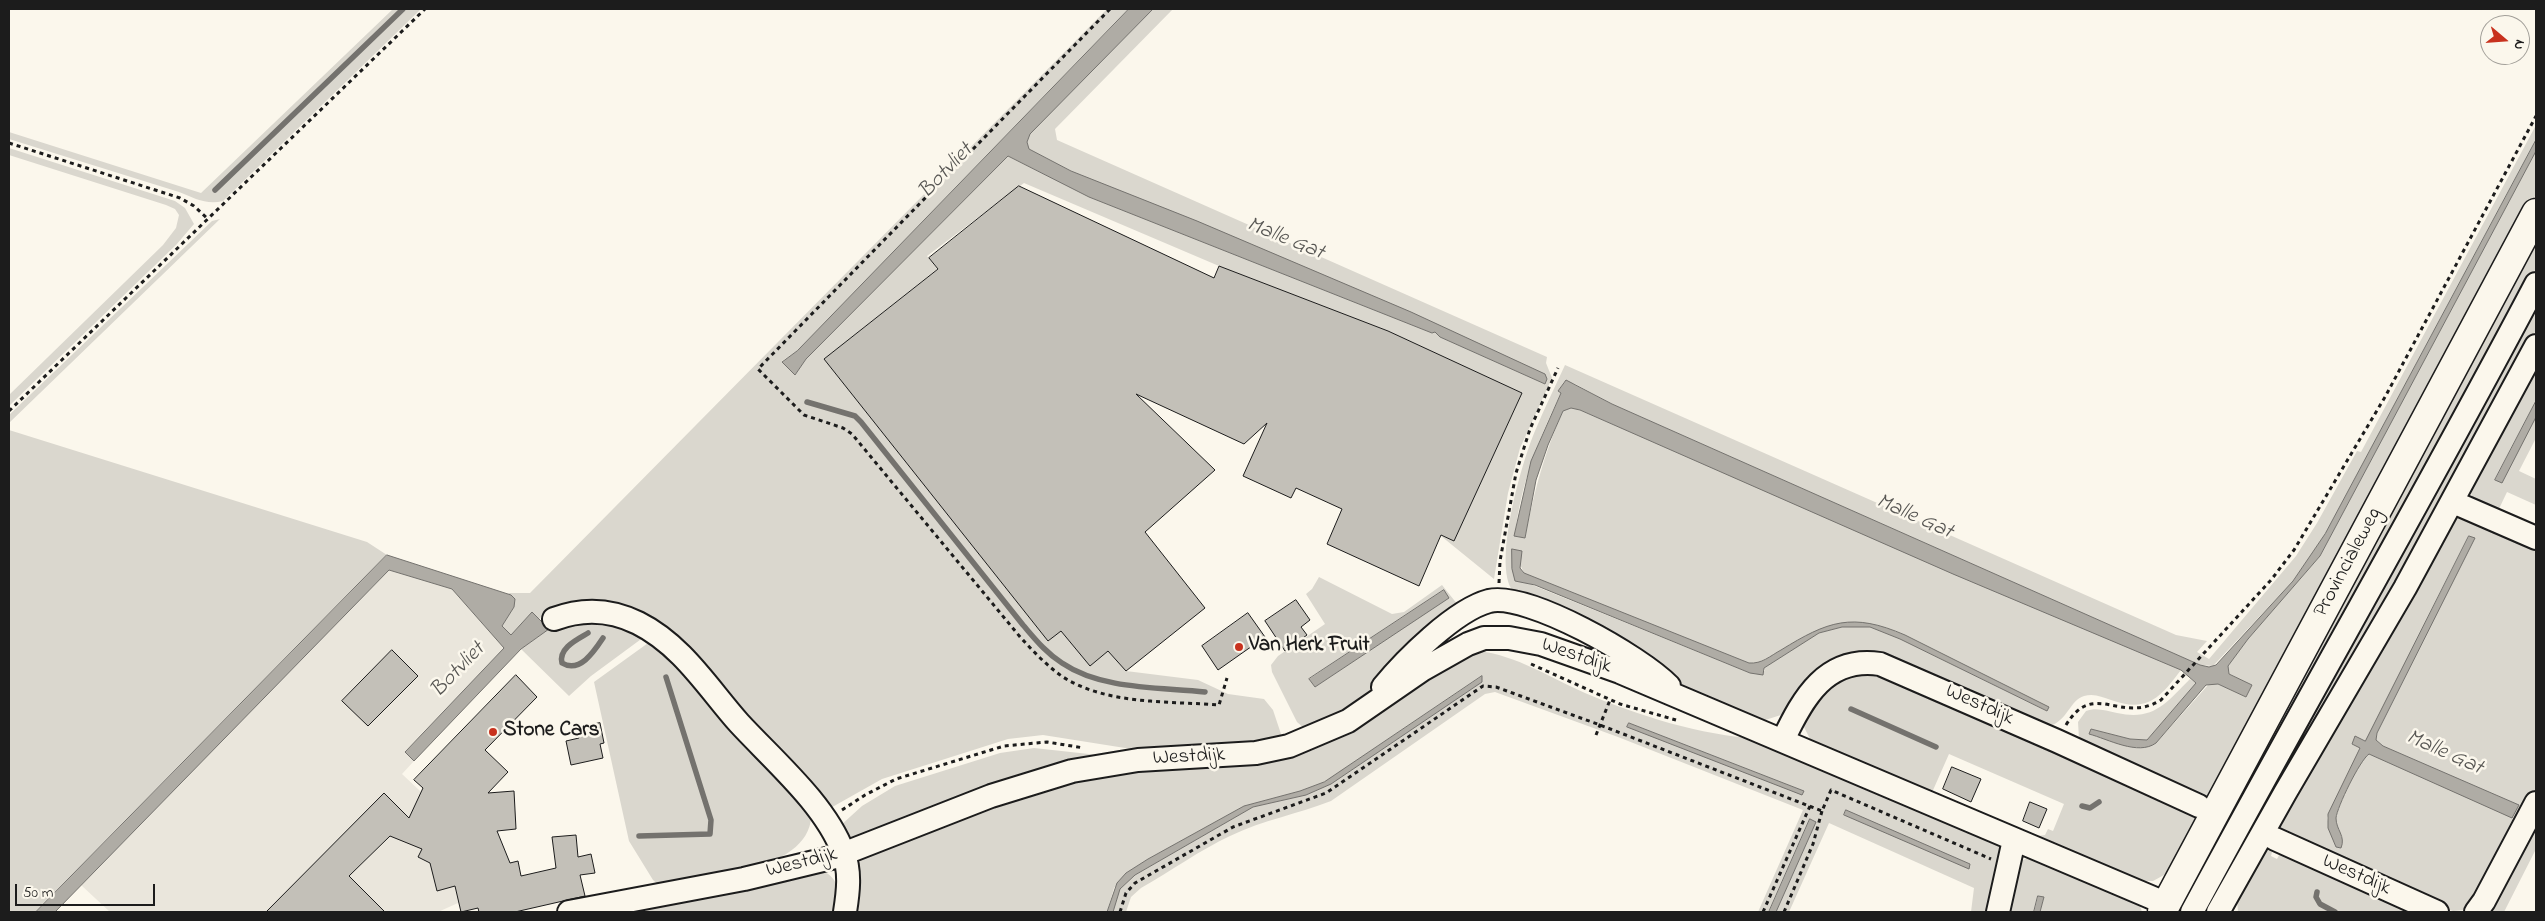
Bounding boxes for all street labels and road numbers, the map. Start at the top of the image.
street label: Provincialeweg [2310,504,2388,622]
street label: Westdijk [1538,633,1614,681]
street label: Westdijk [1941,680,2017,732]
street label: Westdijk [1152,744,1226,772]
street label: Westdijk [764,843,840,885]
street label: Westdijk [2318,850,2394,902]

